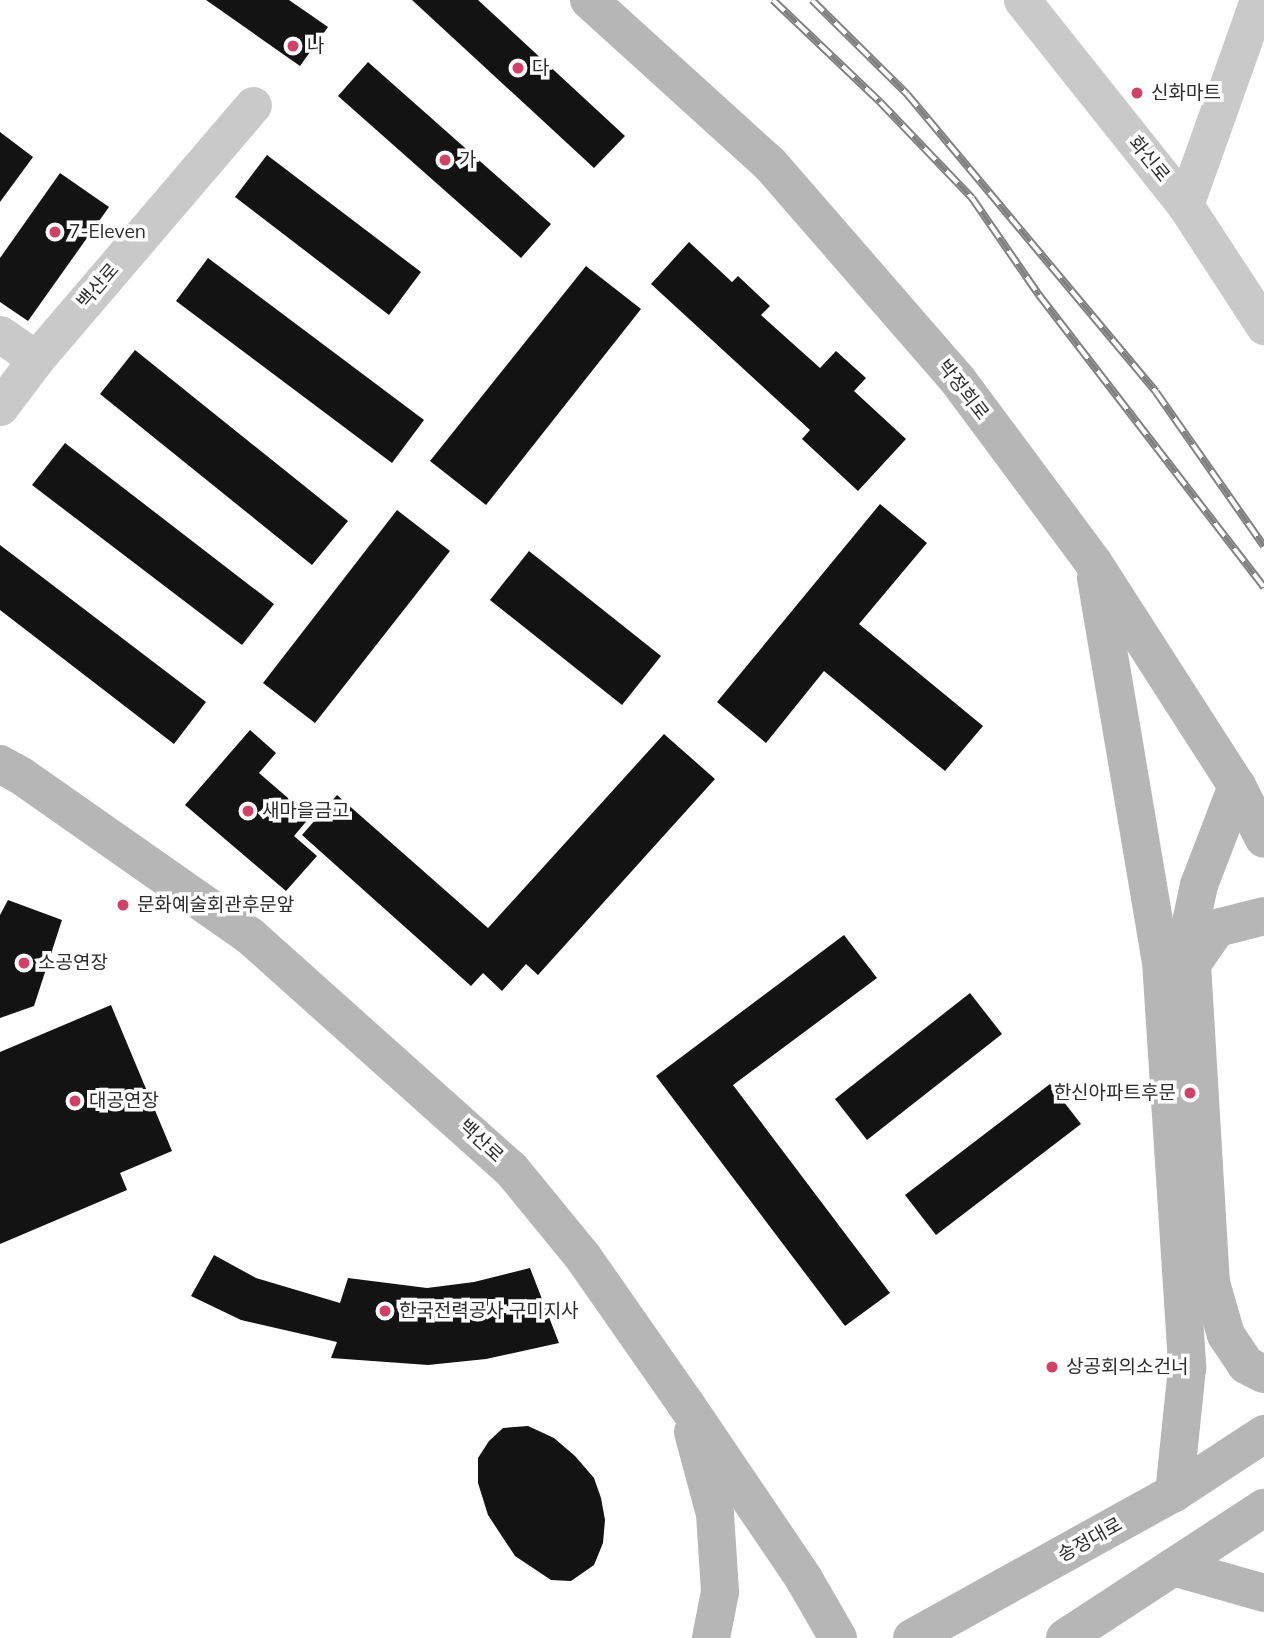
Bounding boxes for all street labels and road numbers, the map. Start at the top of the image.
street label: 화신로 [1124,131,1174,187]
street label: 백산로 [72,259,124,313]
street label: 박정희로 [932,355,994,425]
street label: 백산로 [454,1115,508,1167]
street label: 송정대로 [1054,1513,1126,1567]

